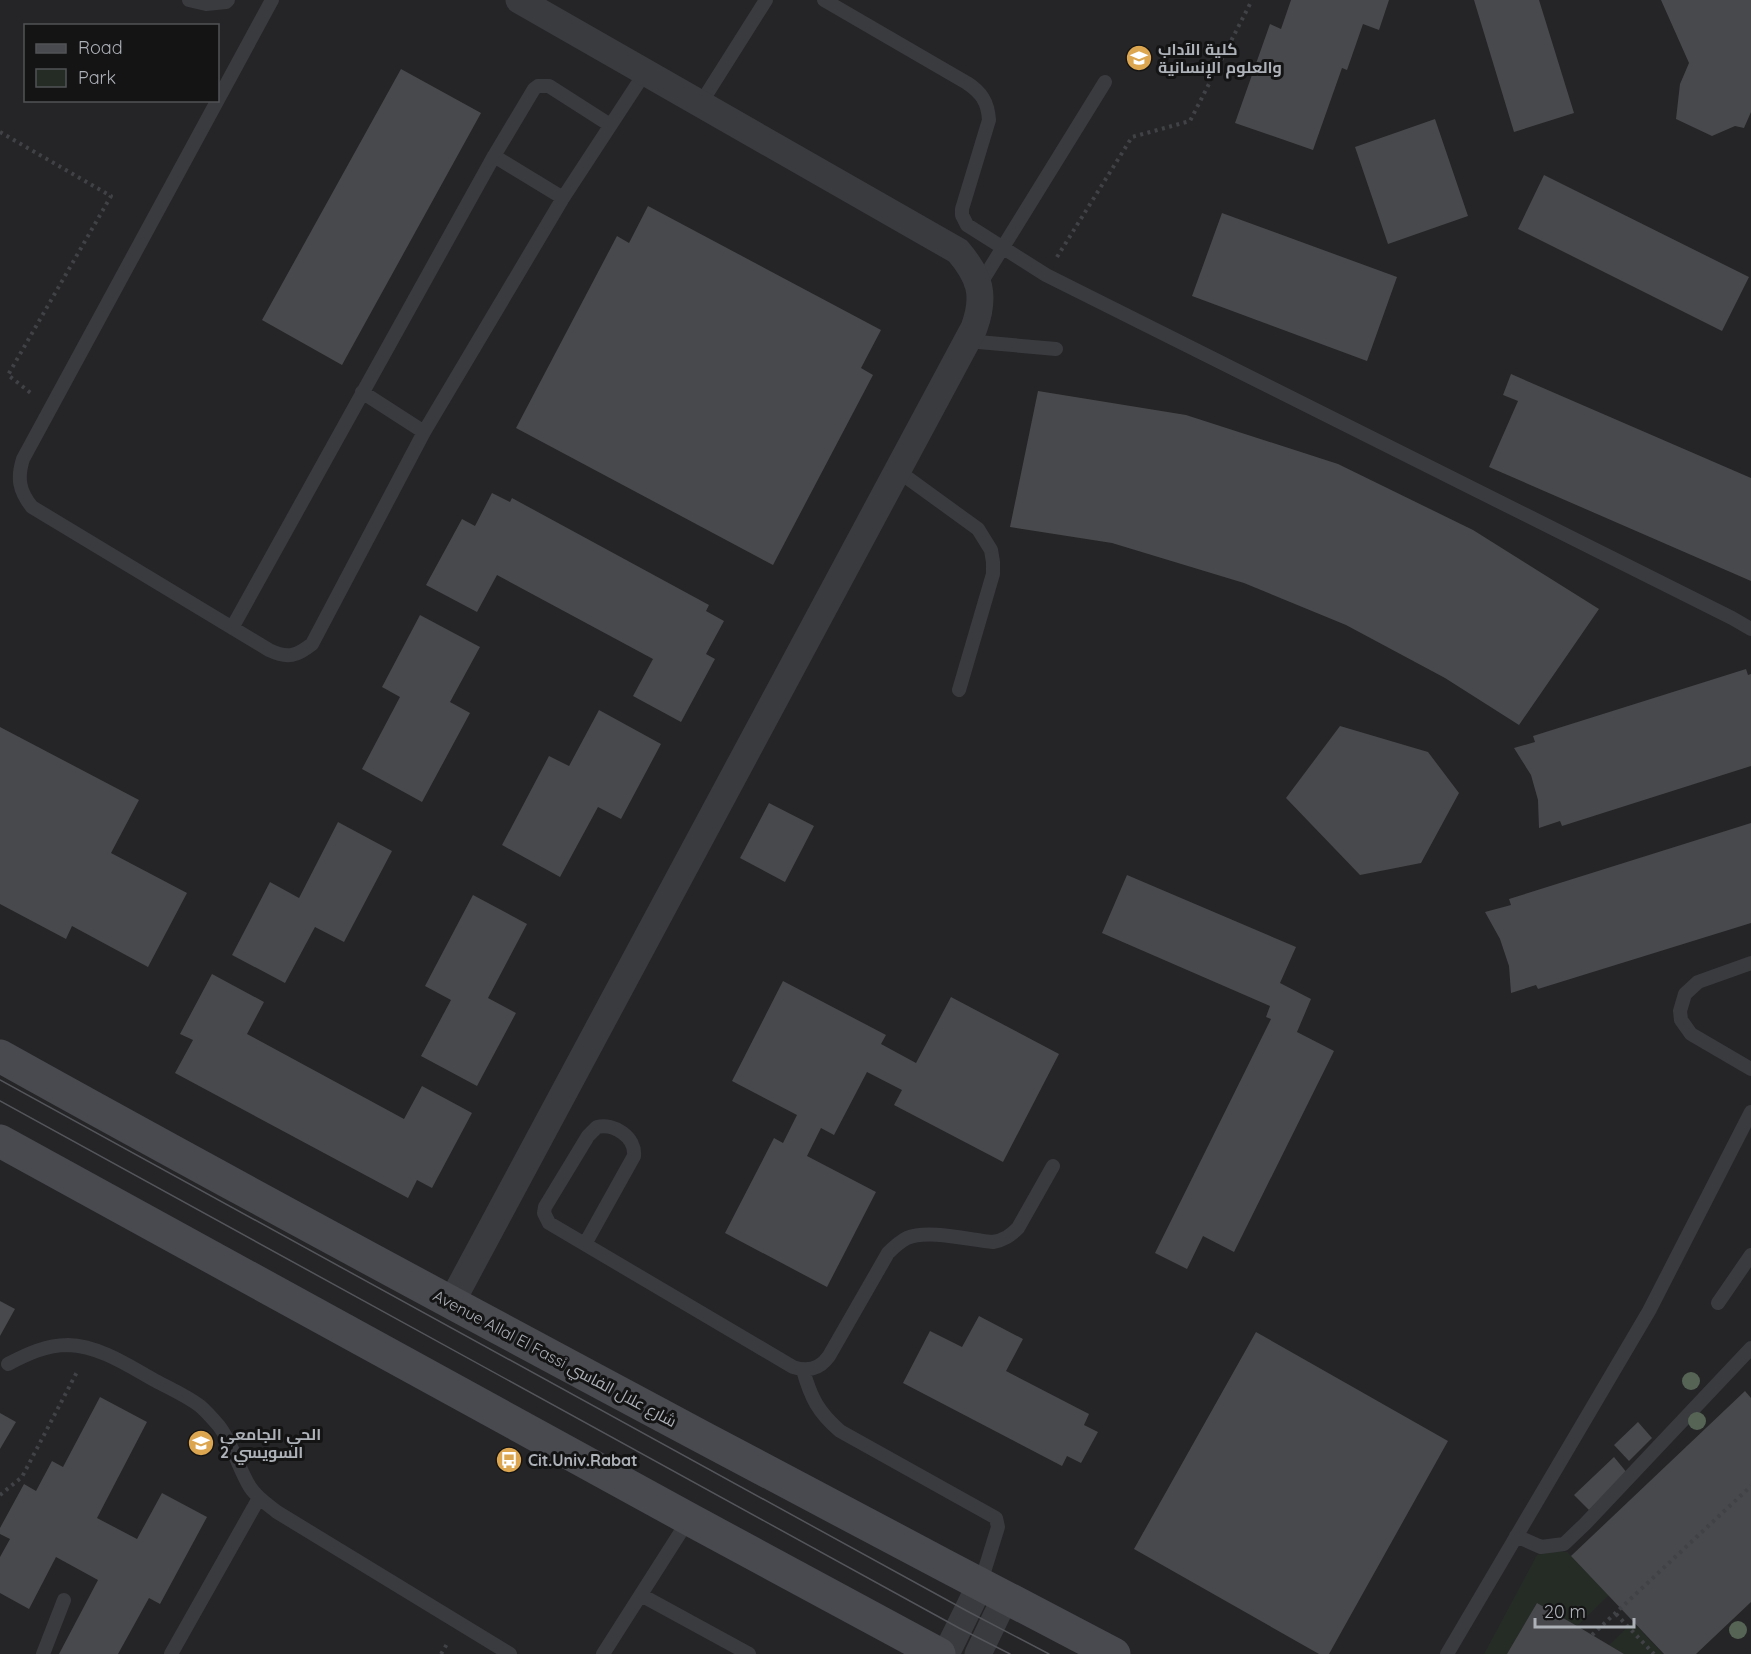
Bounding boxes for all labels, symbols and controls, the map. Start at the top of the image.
legend [24,24,219,102]
text: Road [78,36,123,59]
place label: كلية الآداب والعلوم الإنسانية [1158,39,1282,79]
school or university icon: كلية الآداب والعلوم الإنسانية [1124,43,1154,73]
text: Park [78,66,116,89]
street label: Avenue Allal El Fassi شارع علال الفاسي [428,1285,680,1434]
place label: الحي الجامعي السويسي 2 [220,1424,321,1465]
school or university icon: الحي الجامعي السويسي 2 [186,1428,216,1458]
bus stop icon: Cit.Univ.Rabat [494,1445,524,1475]
place label: Cit.Univ.Rabat [528,1450,638,1470]
scale bar [1535,1591,1634,1629]
text: 20 m [1544,1600,1586,1623]

